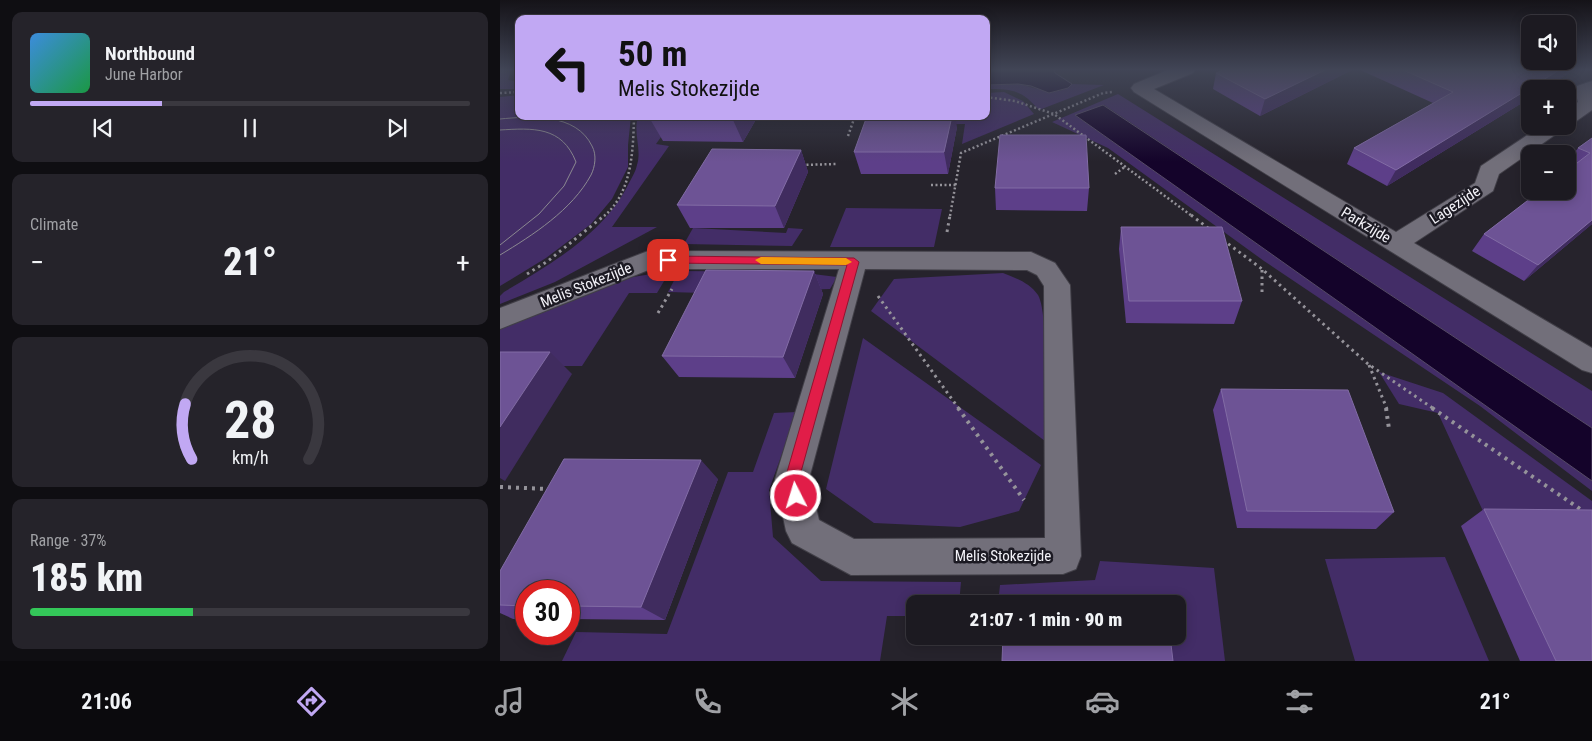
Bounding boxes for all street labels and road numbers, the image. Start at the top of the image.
street label: Lagezijde [1426,182,1484,228]
street label: Parkzijde [1338,203,1394,247]
street label: Melis Stokezijde [538,259,634,311]
street label: Melis Stokezijde [955,547,1051,565]

